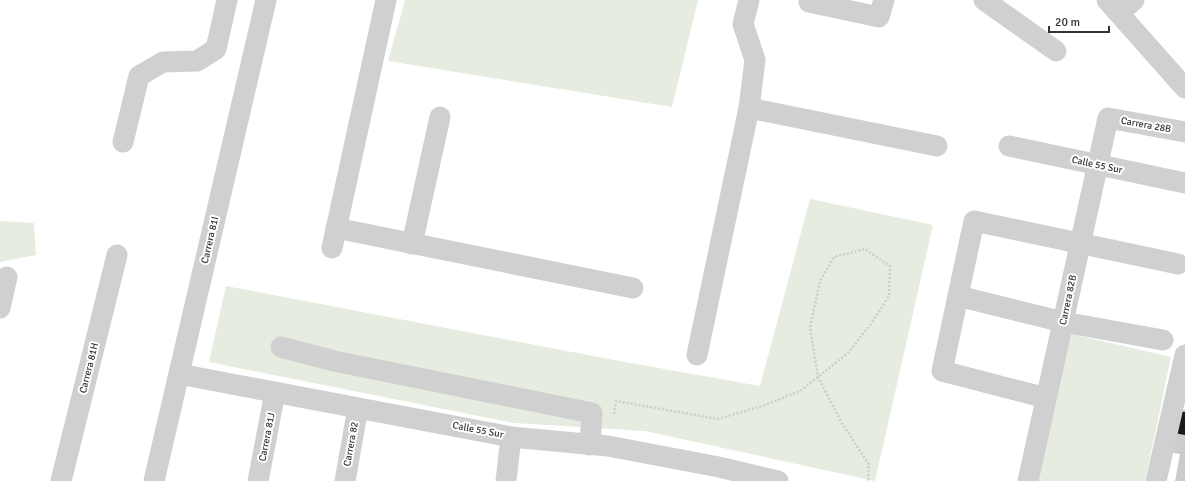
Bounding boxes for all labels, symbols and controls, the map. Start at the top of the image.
scale bar [1049,8,1109,34]
text: 20 m [1055,15,1080,30]
street label: Carrera 28B [1120,115,1172,135]
street label: Calle 55 Sur [1071,154,1124,176]
street label: Carrera 81I [199,215,221,265]
street label: Carrera 82B [1057,274,1079,326]
street label: Carrera 81H [77,341,101,395]
street label: Carrera 81J [256,412,278,462]
street label: Calle 55 Sur [452,419,505,441]
street label: Carrera 82 [341,421,361,467]

